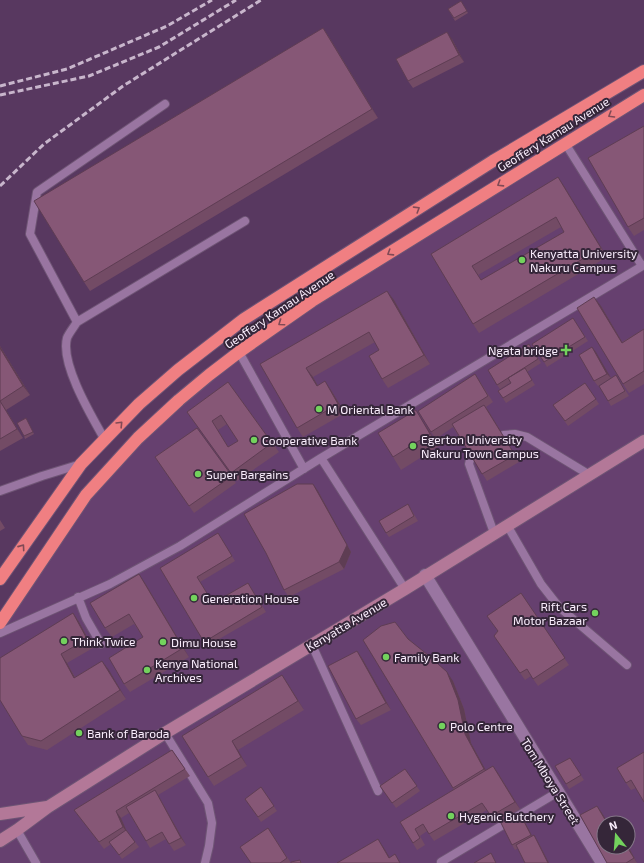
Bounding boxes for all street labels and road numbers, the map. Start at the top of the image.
street label: Geoffery Kamau Avenue [494,94,612,174]
street label: Geoffery Kamau Avenue [221,267,337,351]
street label: Kenyatta Avenue [303,594,389,654]
street label: Tom Mboya Street [519,735,583,827]

